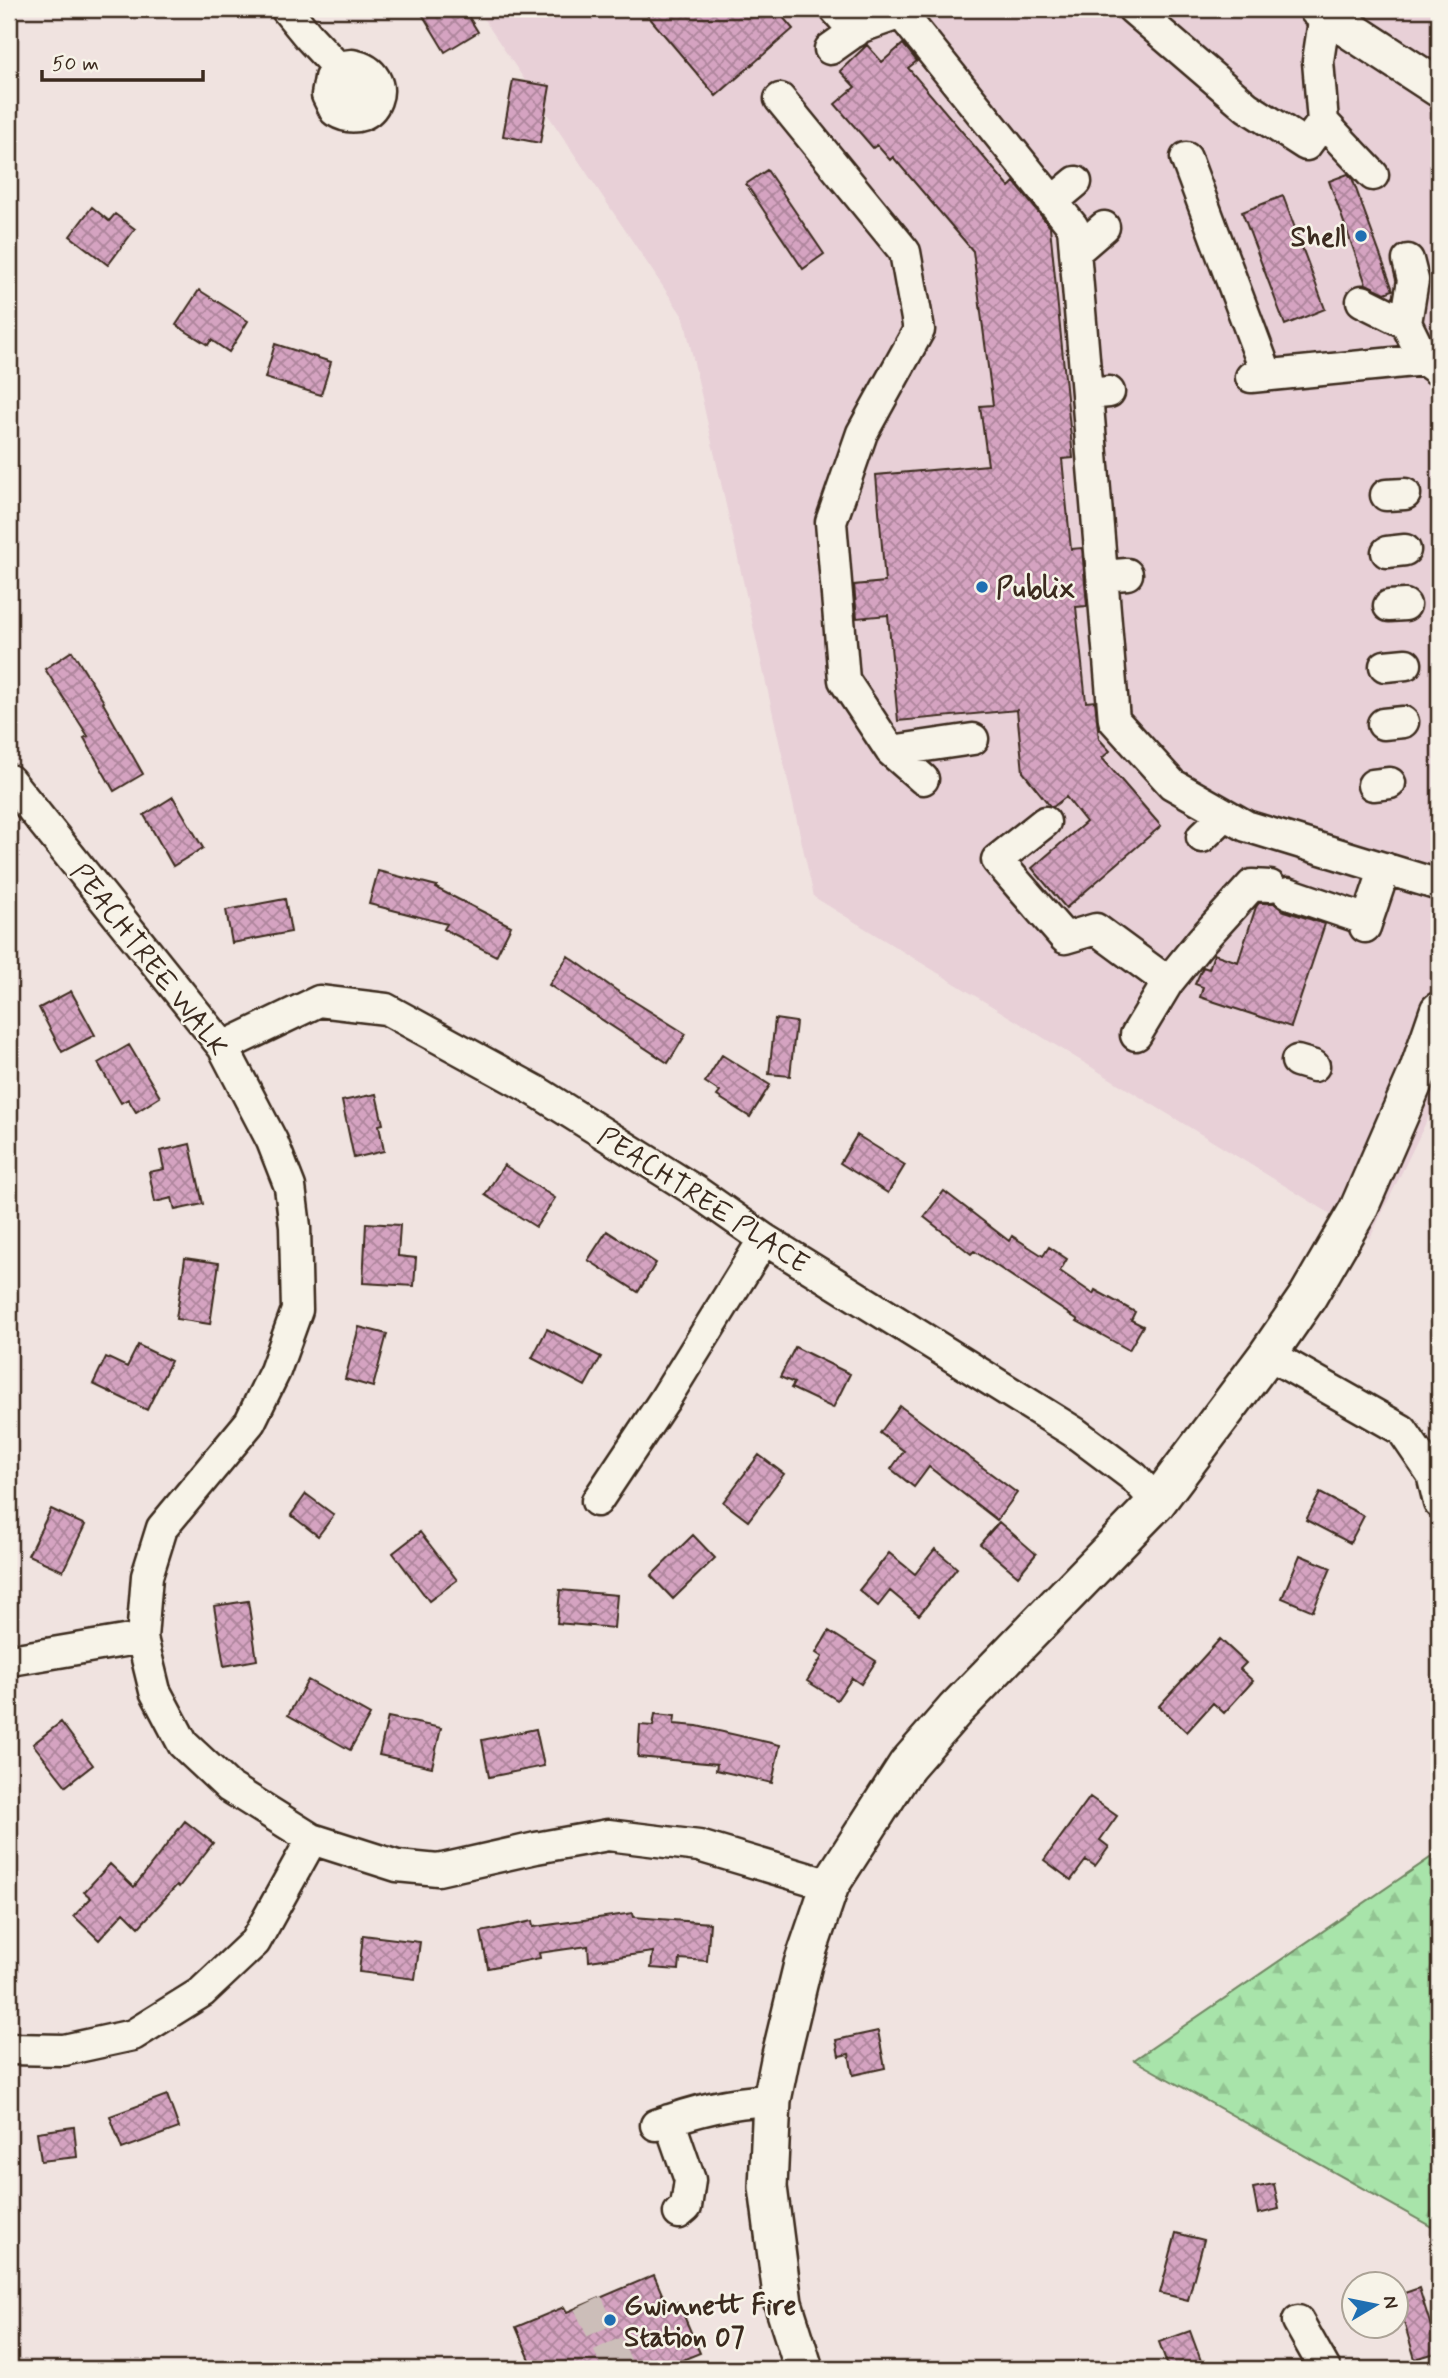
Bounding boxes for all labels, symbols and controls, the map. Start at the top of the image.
scale bar [42,38,203,82]
text: 50 m [52,50,99,78]
place label: Shell [1291,220,1347,257]
marker: Shell [1353,228,1369,244]
place label: Publix [996,571,1076,608]
marker: Publix [974,579,990,595]
street label: PEACHTREE WALK [61,856,235,1065]
street label: PEACHTREE PLACE [590,1119,815,1283]
north arrow [1340,2270,1410,2340]
place label: Gwinnett Fire Station 07 [624,2288,796,2357]
text: N [1377,2294,1404,2311]
marker: Gwinnett Fire Station 07 [602,2312,618,2328]

